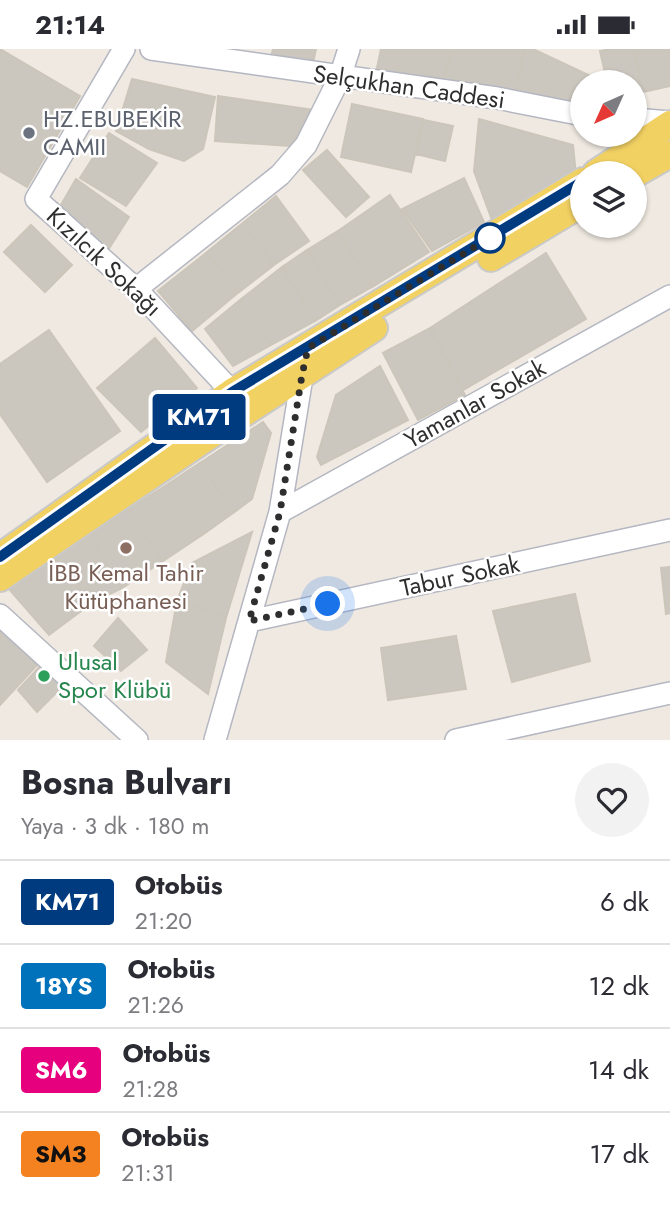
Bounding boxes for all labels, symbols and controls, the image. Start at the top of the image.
text: 21:14 [35,6,105,44]
street label: Selçukhan Caddesi [311,56,507,117]
north arrow [570,70,648,147]
map controls [570,70,647,238]
place label: HZ.EBUBEKİR CAMII [43,101,182,164]
marker: HZ.EBUBEKİR CAMII [21,125,37,141]
button: layers [570,161,647,238]
street label: Kızılcık Sokağı [39,199,170,324]
unlabelled marker [475,223,505,253]
street label: Yamanlar Sokak [398,350,552,457]
line badge: KM71 [150,394,248,440]
text: KM71 [167,399,231,434]
marker: İBB Kemal Tahir Kütüphanesi [118,540,134,556]
street label: Tabur Sokak [397,546,523,605]
place label: İBB Kemal Tahir Kütüphanesi [48,555,204,618]
your location [310,586,345,621]
place label: Ulusal Spor Klübü [58,644,171,707]
marker: Ulusal Spor Klübü [36,668,52,684]
text: Bosna Bulvarı [21,759,232,806]
button: heart [575,763,649,837]
text: Yaya · 3 dk · 180 m [21,809,209,843]
text: Otobüs [135,866,223,904]
text: 6 dk [600,883,649,921]
text: KM71 [35,884,100,919]
text: 21:20 [135,904,192,938]
text: Otobüs [127,950,215,988]
text: 12 dk [588,967,649,1005]
text: 18YS [35,968,92,1003]
text: 21:26 [127,988,184,1022]
text: Otobüs [122,1034,210,1072]
text: 14 dk [588,1051,649,1089]
text: SM6 [35,1052,87,1087]
text: 21:28 [122,1072,178,1106]
text: Otobüs [121,1118,209,1156]
text: 17 dk [590,1135,649,1173]
text: SM3 [35,1136,86,1171]
text: 21:31 [121,1156,175,1190]

